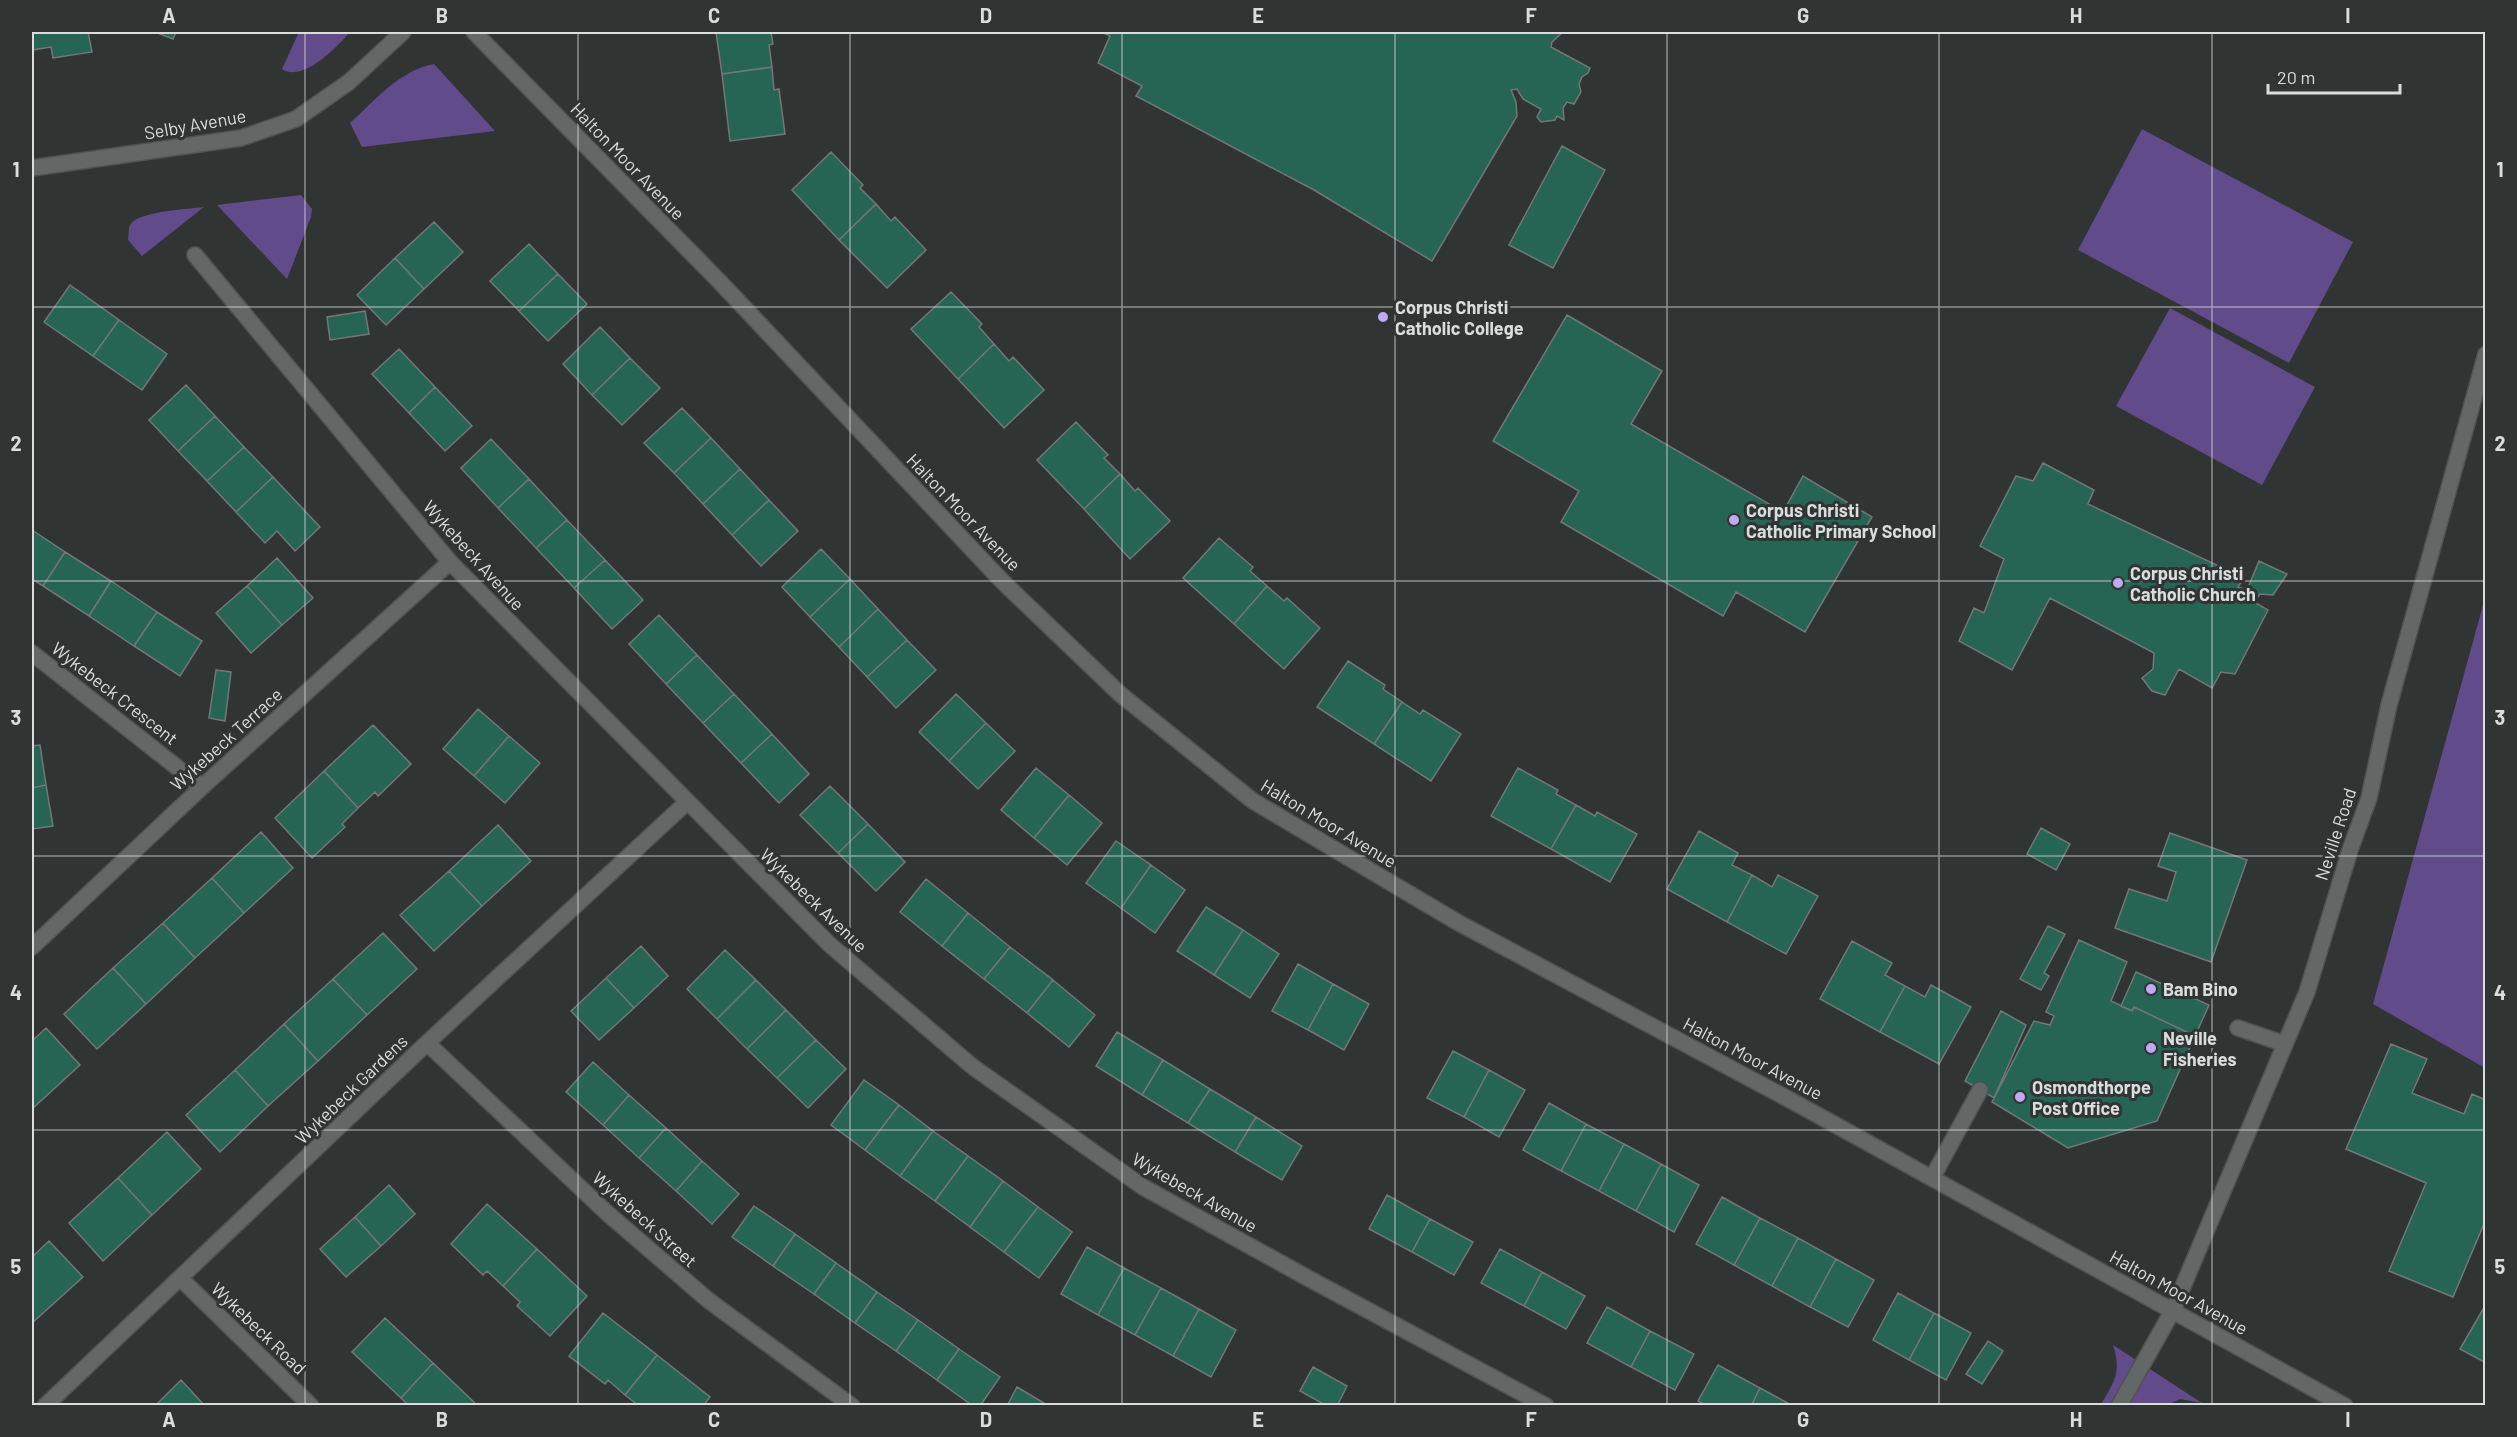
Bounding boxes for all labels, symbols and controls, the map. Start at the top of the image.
text: A [162,3,176,27]
text: B [436,3,448,27]
text: C [708,3,720,27]
text: D [980,3,992,27]
text: E [1252,3,1264,27]
text: F [1525,3,1537,27]
text: G [1797,3,1809,27]
text: H [2070,3,2082,27]
text: I [2345,3,2351,27]
scale bar [2268,57,2400,95]
text: 20 m [2277,66,2315,88]
street label: Halton Moor Avenue [566,98,690,224]
street label: Selby Avenue [142,104,248,144]
text: 1 [12,157,20,181]
text: 1 [2496,157,2504,181]
place label: Corpus Christi Catholic College [1395,296,1524,339]
marker: Corpus Christi Catholic College [1376,310,1390,324]
text: 2 [10,431,22,455]
text: 2 [2494,431,2506,455]
street label: Halton Moor Avenue [902,449,1026,575]
street label: Wykebeck Avenue [419,495,529,615]
place label: Corpus Christi Catholic Primary School [1746,499,1936,542]
marker: Corpus Christi Catholic Primary School [1727,513,1741,527]
place label: Corpus Christi Catholic Church [2130,562,2256,605]
marker: Corpus Christi Catholic Church [2111,576,2125,590]
street label: Wykebeck Crescent [48,637,182,749]
street label: Wykebeck Terrace [165,683,287,795]
text: 3 [11,705,21,729]
text: 3 [2495,705,2505,729]
street label: Halton Moor Avenue [1257,774,1401,872]
street label: Neville Road [2310,785,2360,883]
street label: Wykebeck Avenue [756,843,872,957]
place label: Bam Bino [2163,978,2238,1000]
text: 4 [10,980,22,1004]
text: 4 [2494,980,2506,1004]
marker: Bam Bino [2144,982,2158,996]
street label: Halton Moor Avenue [1680,1012,1826,1104]
place label: Neville Fisheries [2163,1027,2237,1070]
street label: Wykebeck Gardens [290,1030,412,1148]
marker: Neville Fisheries [2144,1041,2158,1055]
place label: Osmondthorpe Post Office [2032,1076,2151,1119]
marker: Osmondthorpe Post Office [2013,1090,2027,1104]
street label: Wykebeck Avenue [1129,1147,1261,1237]
street label: Wykebeck Street [588,1166,702,1272]
street label: Halton Moor Avenue [2106,1245,2252,1339]
text: 5 [11,1254,22,1278]
text: 5 [2495,1254,2506,1278]
street label: Wykebeck Road [207,1277,311,1379]
text: A [162,1407,176,1431]
text: B [436,1407,448,1431]
text: C [708,1407,720,1431]
text: D [980,1407,992,1431]
text: E [1252,1407,1264,1431]
text: F [1525,1407,1537,1431]
text: G [1797,1407,1809,1431]
text: H [2070,1407,2082,1431]
text: I [2345,1407,2351,1431]

